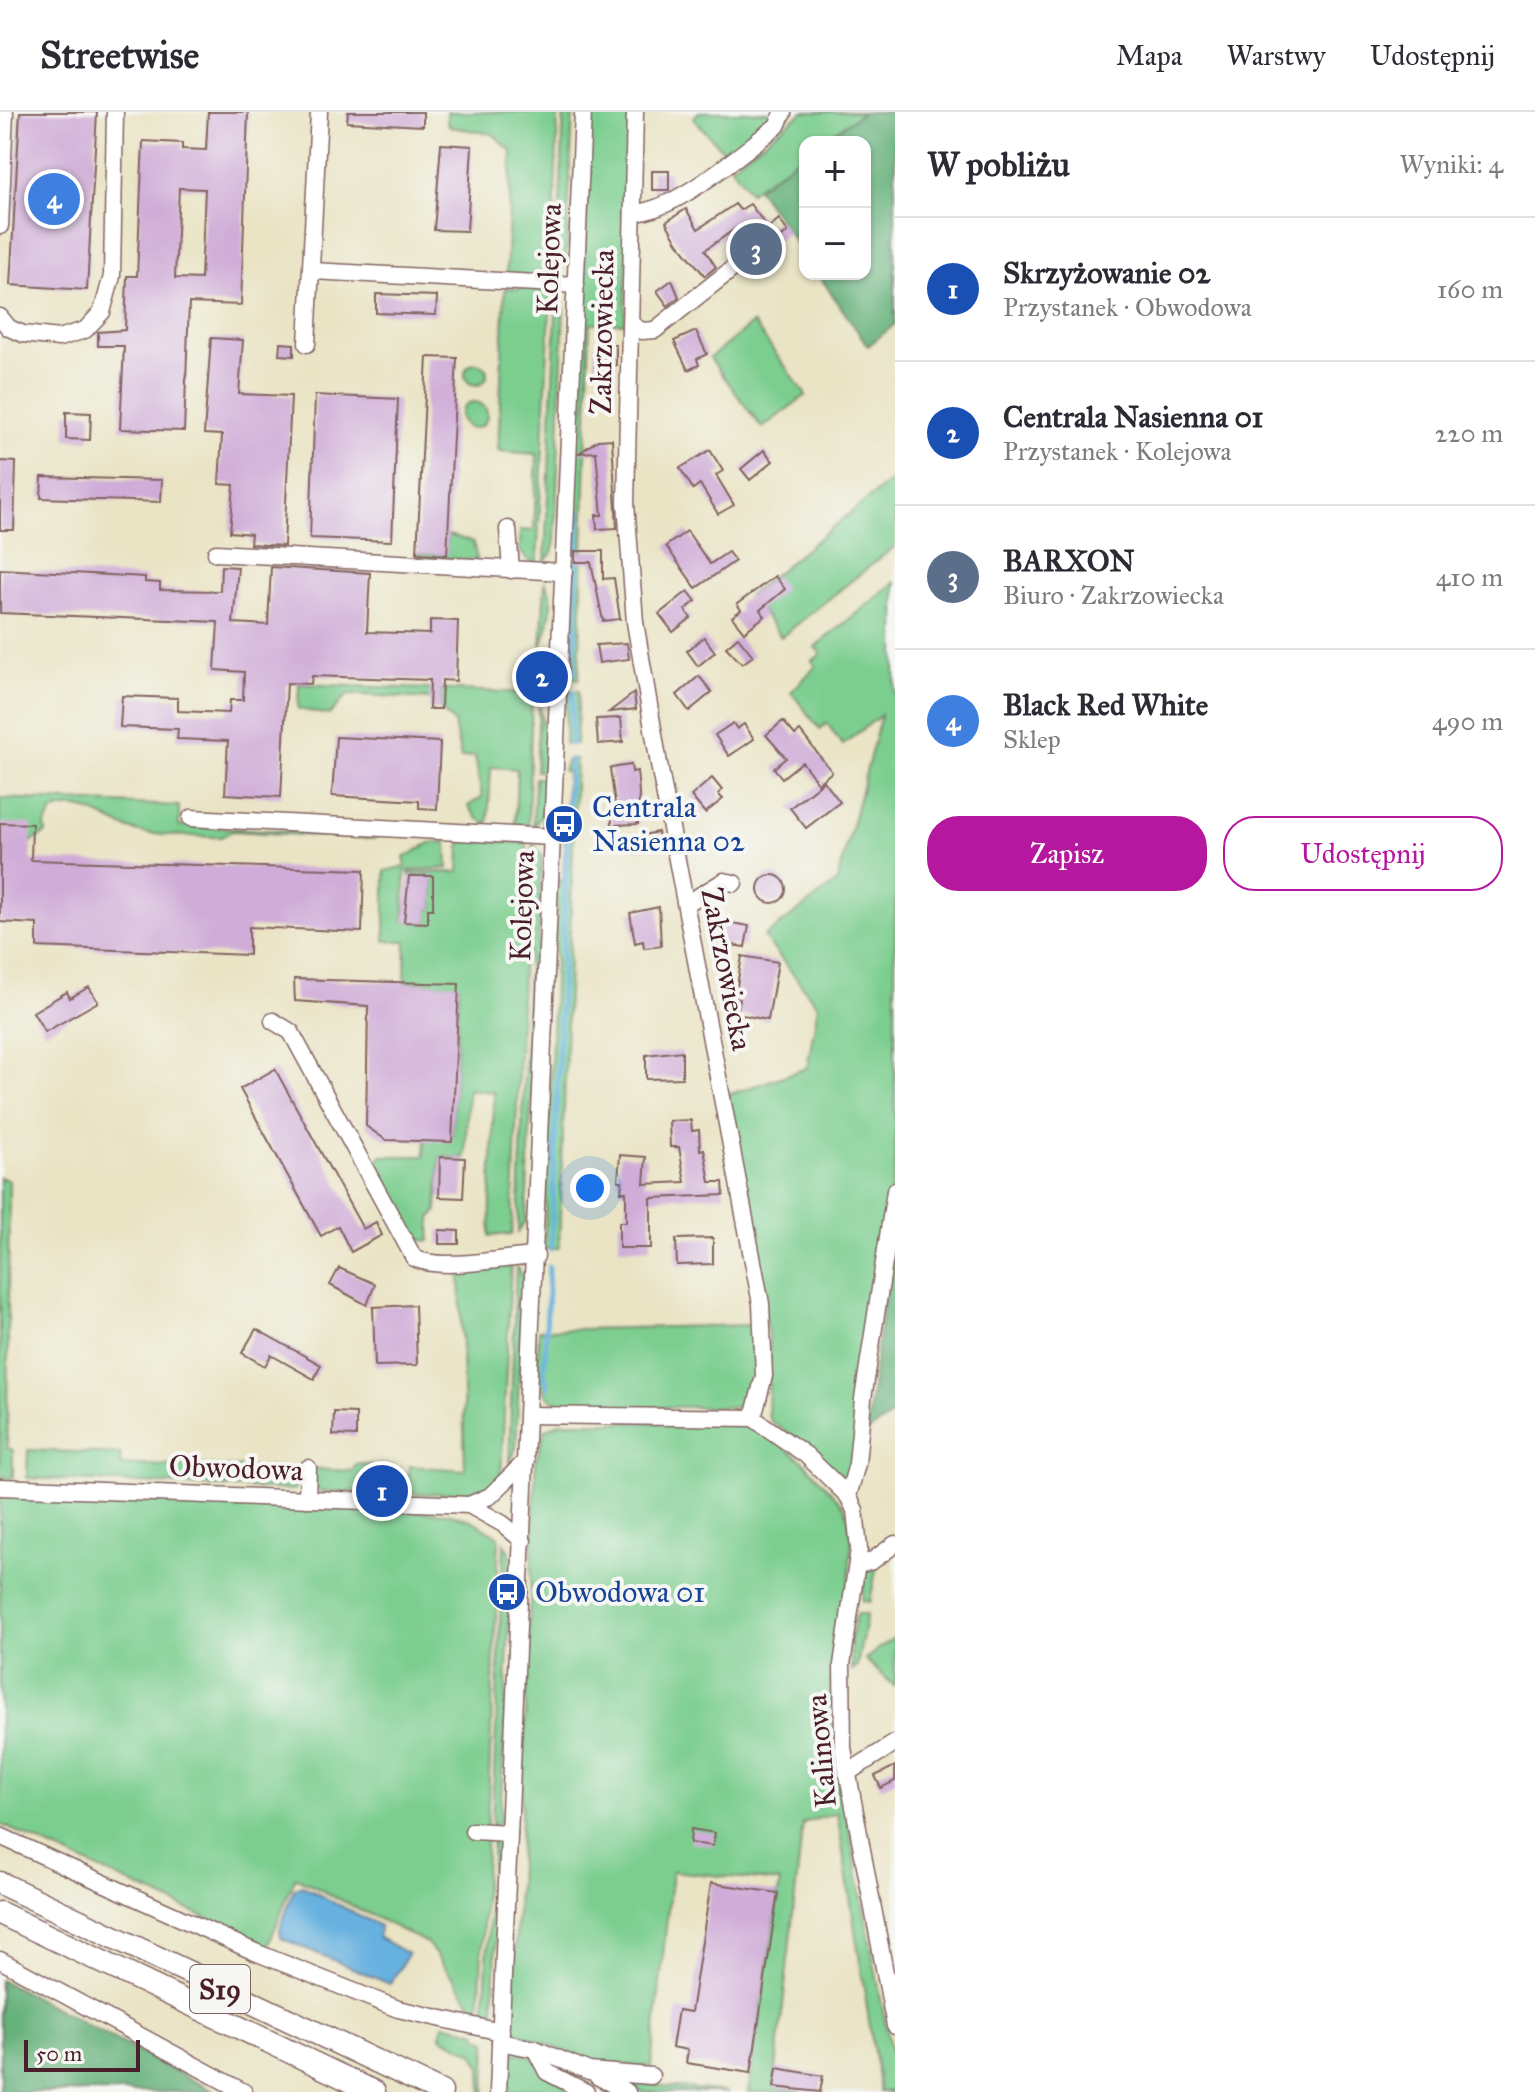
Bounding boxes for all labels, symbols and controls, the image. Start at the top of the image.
text: Streetwise [40,32,199,78]
text: Mapa [1116,38,1183,73]
text: Warstwy [1227,38,1326,73]
text: Udostępnij [1370,38,1495,73]
map controls [799,136,871,280]
button: + [799,136,871,208]
text: W pobliżu [927,144,1070,185]
text: Wyniki: 4 [1399,148,1503,180]
pin: 4 [28,169,80,229]
street label: Kolejowa [529,202,569,315]
button: − [799,208,871,280]
pin: 3 [730,219,782,279]
street label: Zakrzowiecka [583,249,621,415]
text: Skrzyżowanie 02 [1003,255,1210,291]
text: 1 [948,273,958,305]
text: 160 m [1437,273,1503,305]
text: Przystanek · Obwodowa [1003,291,1252,323]
text: Centrala Nasienna 01 [1003,399,1263,435]
text: 2 [947,417,959,449]
text: 220 m [1435,417,1503,449]
text: Przystanek · Kolejowa [1003,435,1232,467]
text: BARXON [1003,543,1135,579]
text: 3 [948,561,958,593]
text: 410 m [1436,561,1503,593]
text: Biuro · Zakrzowiecka [1003,579,1224,611]
pin: 2 [516,647,568,707]
text: Black Red White [1003,687,1208,723]
text: 4 [946,705,960,737]
text: 490 m [1432,705,1503,737]
text: Sklep [1003,723,1061,755]
place label: Centrala Nasienna 02 [592,789,745,859]
bus stop icon: Centrala Nasienna 02 [543,803,585,845]
button: Zapisz [927,816,1207,891]
button: Udostępnij [1223,816,1503,891]
street label: Kolejowa [502,849,542,962]
street label: Zakrzowiecka [694,884,760,1054]
your location [570,1168,610,1208]
street label: Obwodowa [168,1448,304,1488]
pin: 1 [356,1461,408,1521]
bus stop icon: Obwodowa 01 [486,1571,528,1613]
place label: Obwodowa 01 [535,1574,705,1610]
street label: Kalinowa [798,1692,844,1809]
road number: S19 [190,1965,250,2013]
scale bar [24,2036,140,2072]
text: 50 m [36,2040,82,2067]

